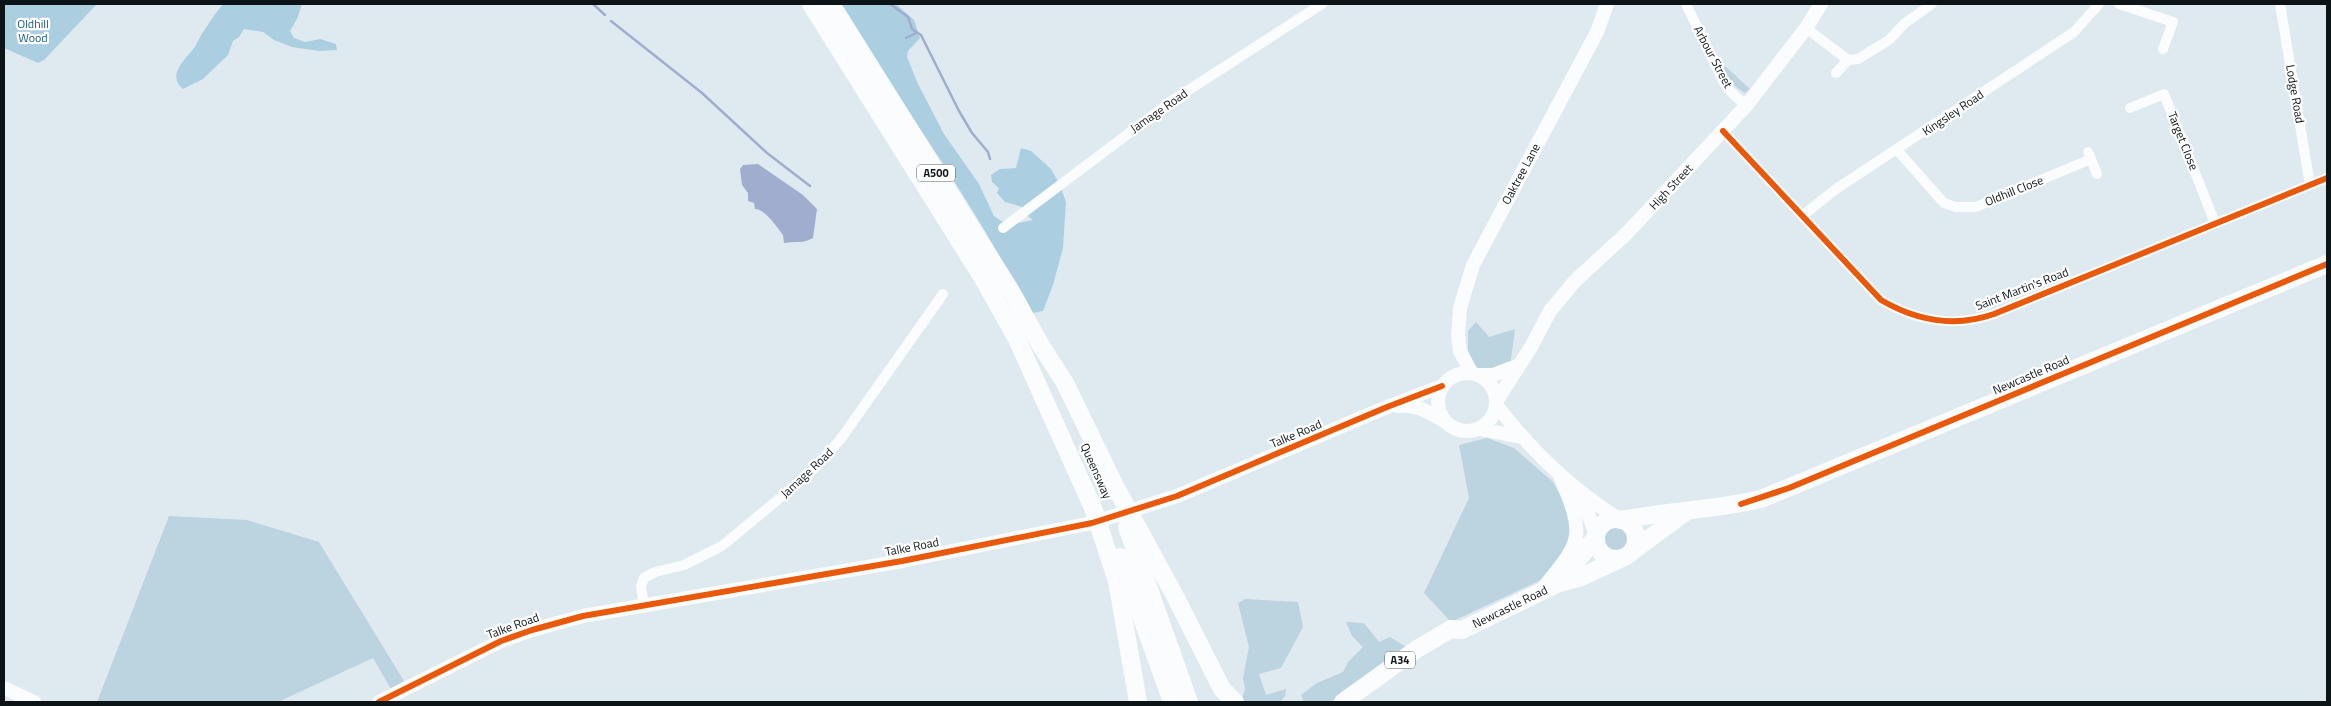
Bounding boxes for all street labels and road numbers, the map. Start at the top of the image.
street label: Arbour Street [1689,22,1738,92]
street label: Lodge Road [2281,63,2310,125]
street label: Jamage Road [1126,84,1191,137]
street label: Kingsley Road [1918,85,1987,140]
street label: Target Close [2163,109,2204,173]
street label: Oaktree Lane [1496,140,1545,208]
street label: High Street [1644,159,1698,214]
road number: A500 [917,164,955,182]
street label: Oldhill Close [1982,170,2046,211]
street label: Saint Martin's Road [1972,262,2071,315]
street label: Newcastle Road [1990,350,2072,399]
street label: Talke Road [1267,414,1325,453]
street label: Queensway [1076,440,1117,502]
street label: Jamage Road [776,443,837,502]
street label: Talke Road [883,532,940,561]
street label: Newcastle Road [1469,580,1551,633]
street label: Talke Road [484,607,542,644]
road number: A34 [1385,652,1415,668]

